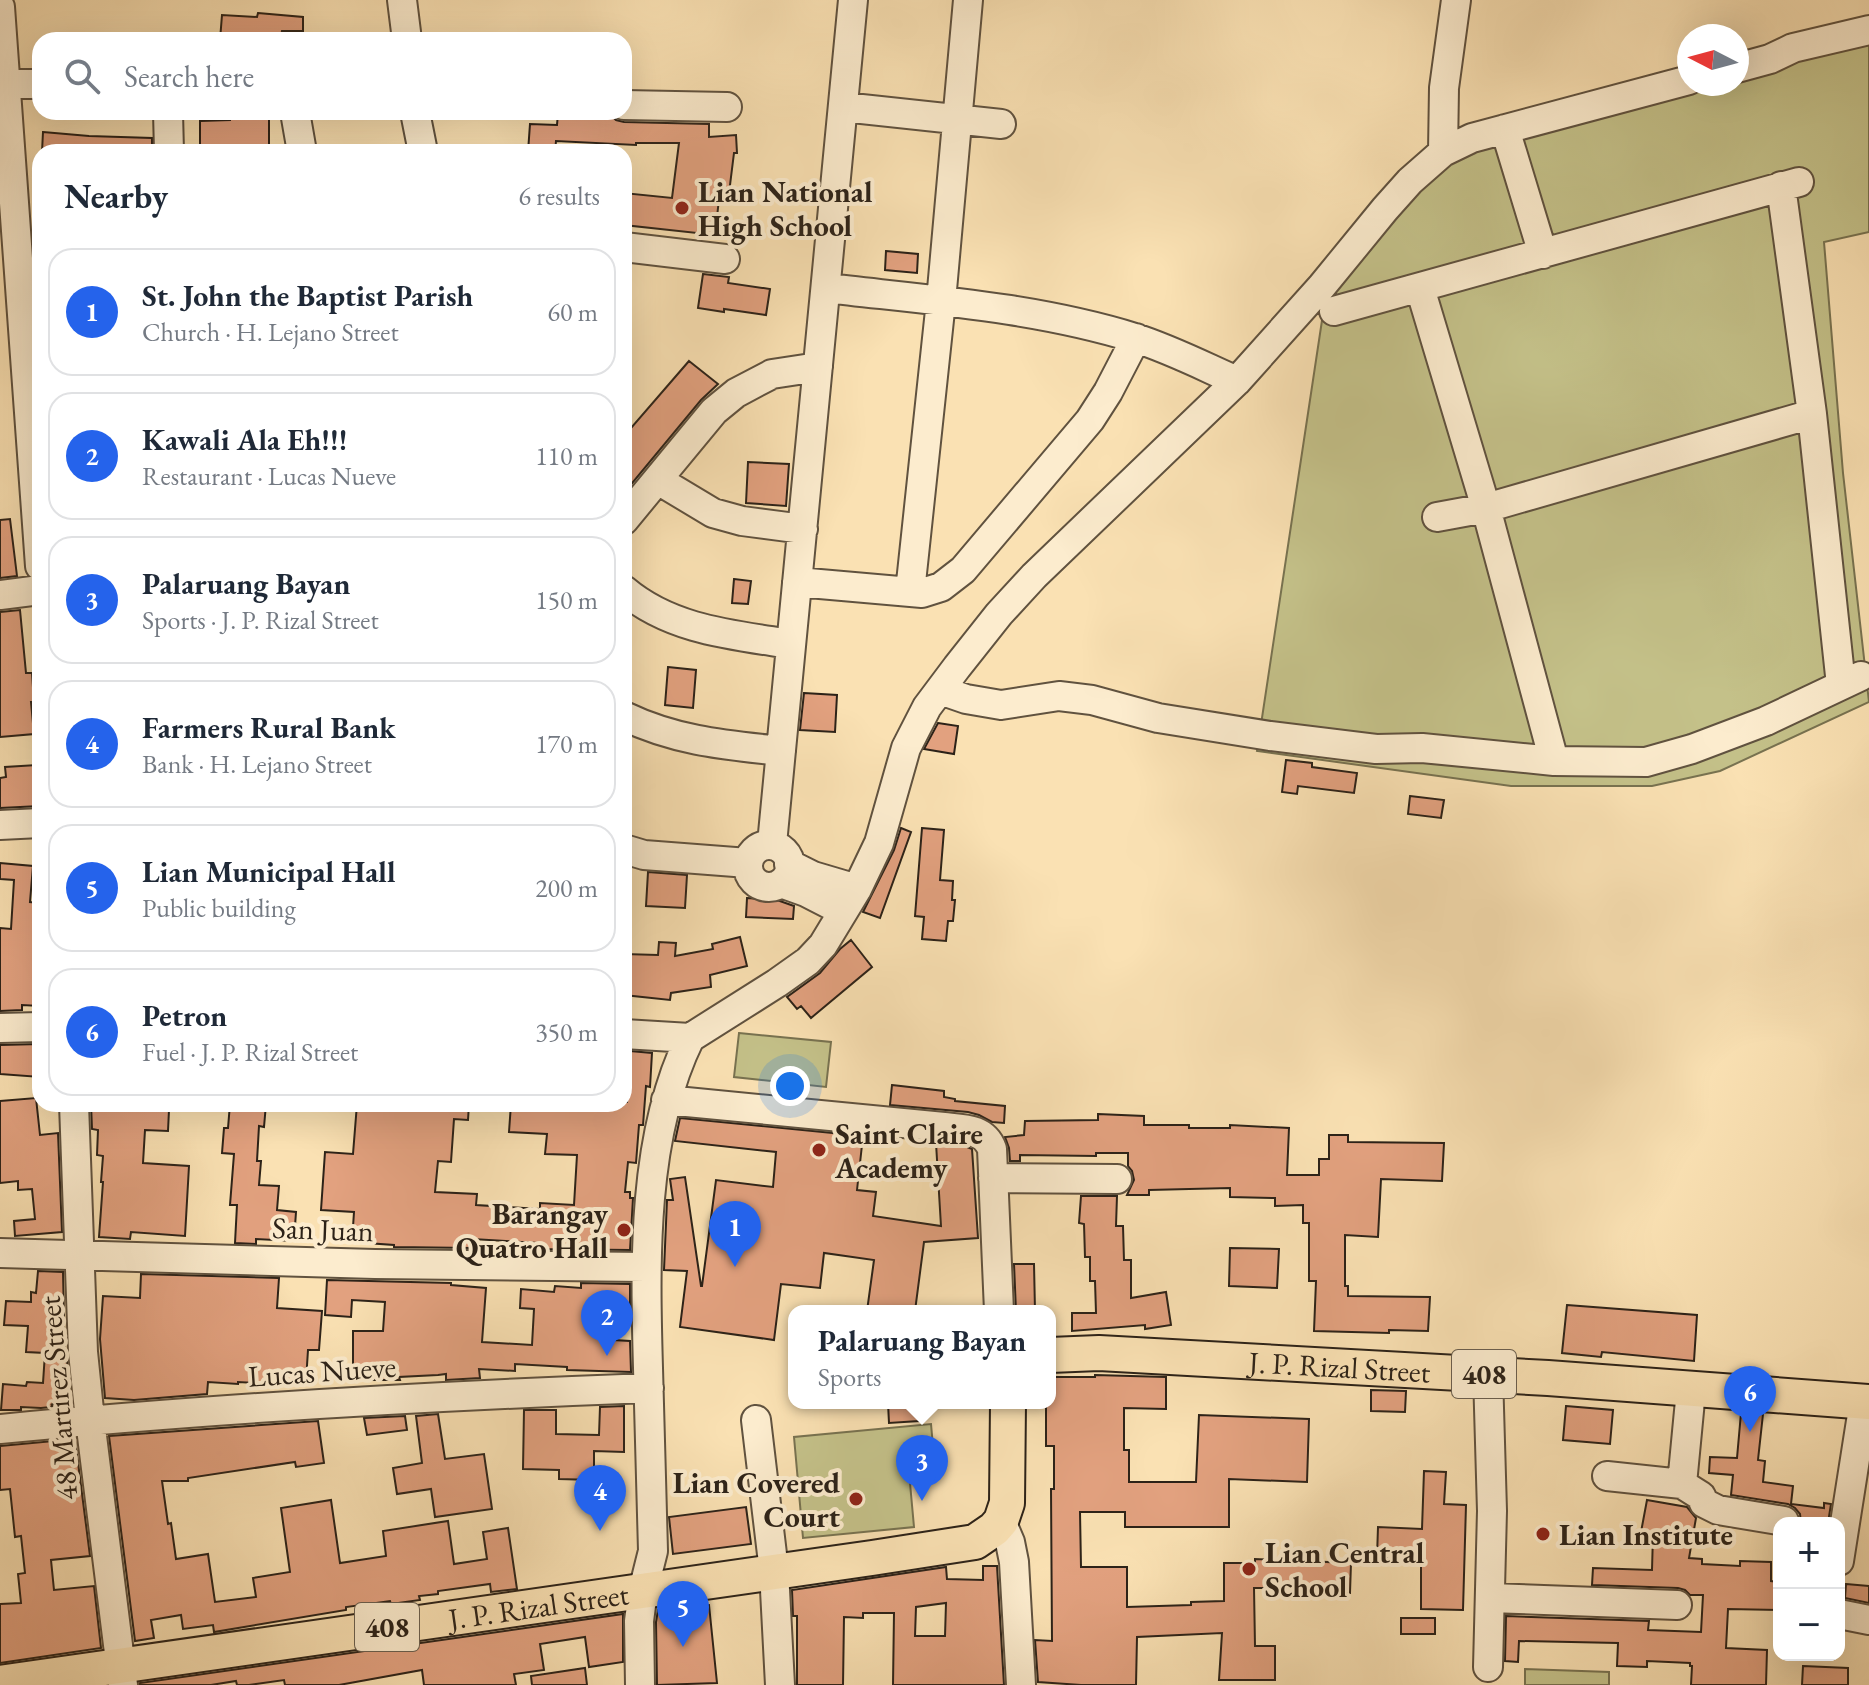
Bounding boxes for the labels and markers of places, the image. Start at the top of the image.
place label: Lian National High School [698,172,873,245]
marker: Lian National High School [673,199,691,217]
place label: Saint Claire Academy [834,1114,983,1187]
marker: Saint Claire Academy [810,1141,828,1159]
place label: Barangay Quatro Hall [456,1194,609,1267]
pin: 1 [709,1201,761,1267]
marker: Barangay Quatro Hall [615,1221,633,1239]
pin: 2 [581,1290,633,1356]
pin: 6 [1724,1366,1776,1432]
pin: 3 [896,1435,948,1501]
place label: Lian Covered Court [673,1463,841,1536]
pin: 4 [574,1465,626,1531]
marker: Lian Covered Court [847,1490,865,1508]
place label: Lian Institute [1559,1515,1733,1554]
marker: Lian Institute [1534,1525,1552,1543]
place label: Lian Central School [1265,1533,1425,1606]
marker: Lian Central School [1240,1560,1258,1578]
pin: 5 [657,1581,709,1647]

